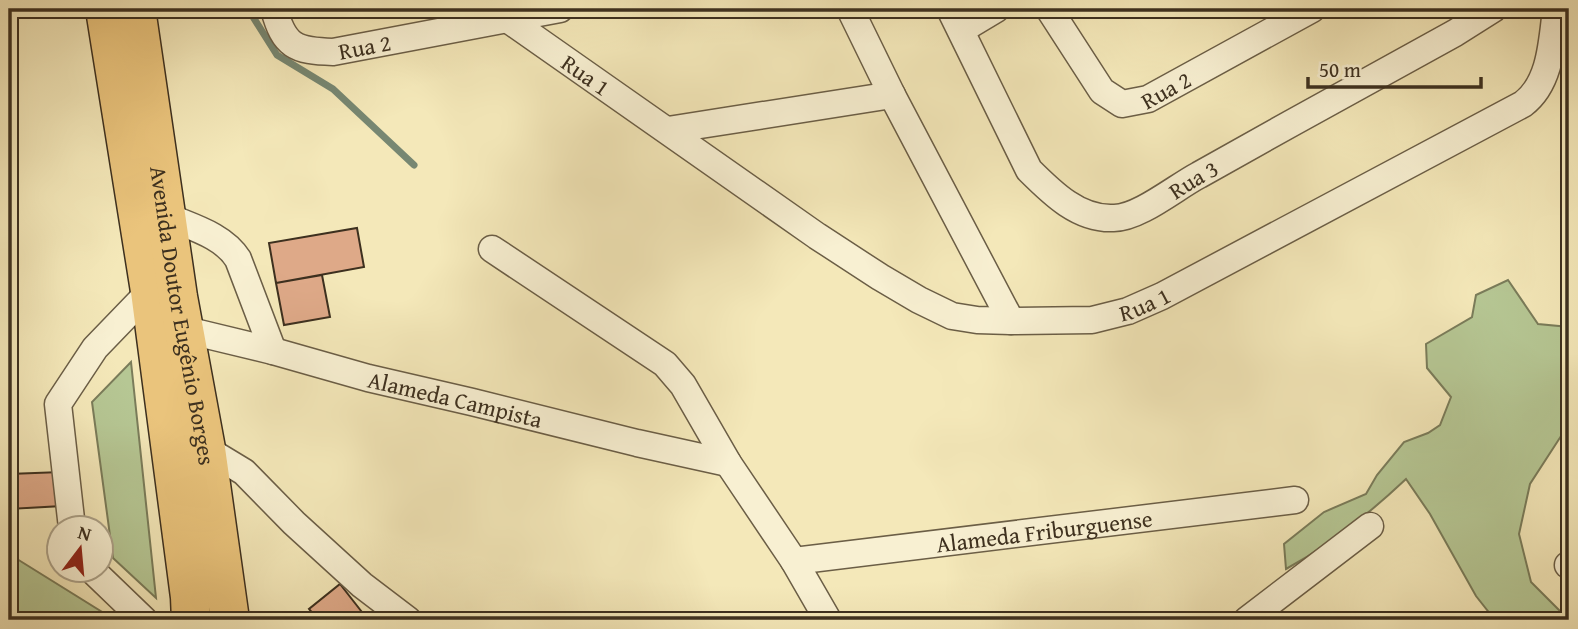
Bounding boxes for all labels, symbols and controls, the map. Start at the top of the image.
street label: Rua 2 [336,25,394,67]
street label: Rua 1 [555,46,617,103]
scale bar [1308,46,1482,90]
text: 50 m [1319,54,1361,85]
street label: Rua 2 [1135,62,1197,117]
street label: Rua 3 [1162,151,1224,206]
street label: Avenida Doutor Eugênio Borges [143,163,225,467]
street label: Rua 1 [1116,278,1176,329]
street label: Alameda Campista [365,362,546,435]
street label: Alameda Friburguense [934,501,1154,560]
north arrow [46,514,116,584]
text: N [75,517,95,548]

